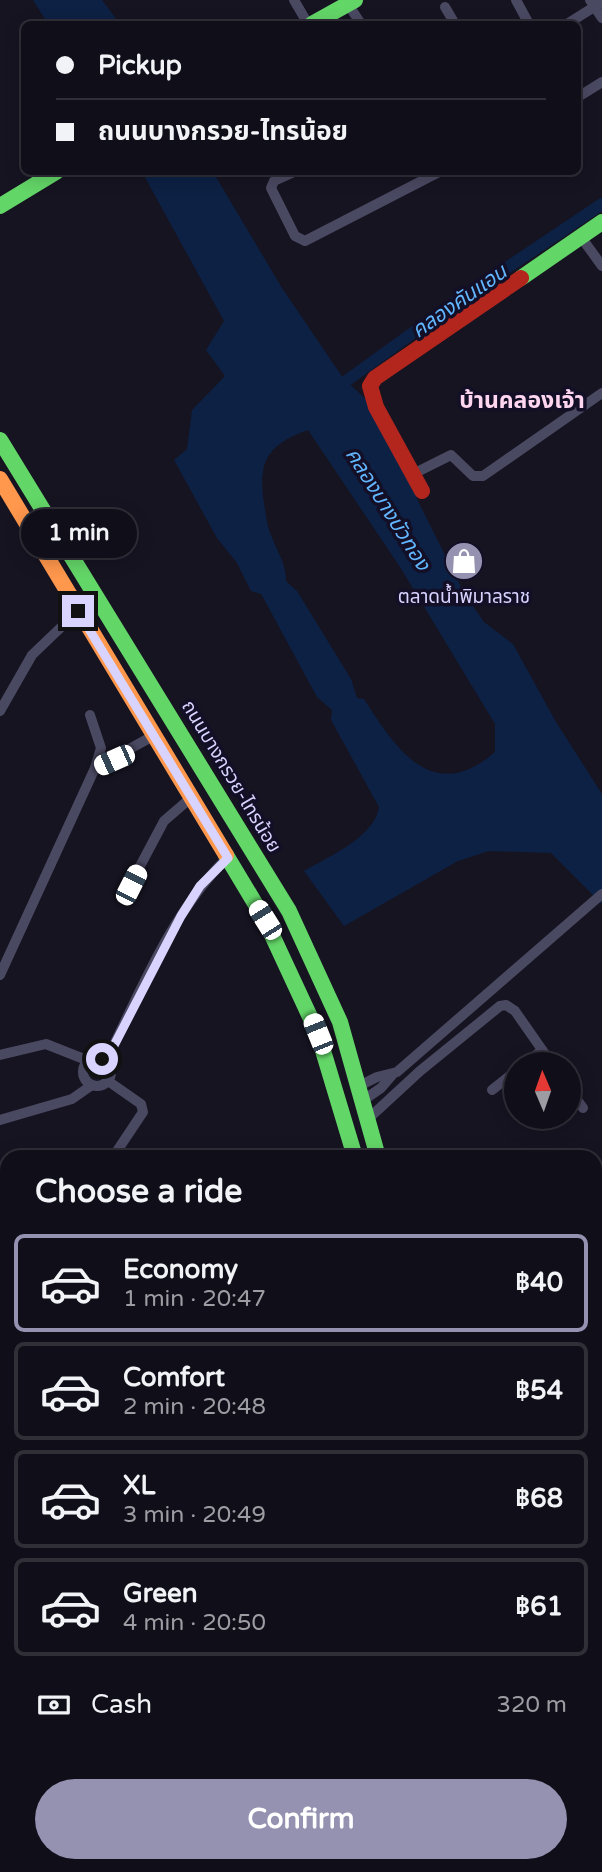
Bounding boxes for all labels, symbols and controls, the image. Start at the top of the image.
text: Pickup [98,50,182,81]
text: ถนนบางกรวย-ไทรน้อย [98,116,348,147]
water label: คลองคันแอน [407,259,513,343]
district label: บ้านคลองเจ้า [459,387,585,415]
water label: คลองบางบัวทอง [340,443,436,577]
callout: 1 min [20,510,136,558]
text: 1 min [48,519,110,547]
shop icon: ตลาดน้ำพิมาลราช [443,540,485,582]
place label: ตลาดน้ำพิมาลราช [398,583,530,608]
route end [62,595,94,627]
street label: ถนนบางกรวย-ไทรน้อย [177,696,286,857]
car [91,742,138,778]
car [113,862,150,908]
car [245,897,286,943]
car [301,1011,336,1057]
route start [86,1043,118,1075]
north arrow [504,1052,581,1129]
map controls [504,1052,581,1129]
text: Choose a ride [35,1173,242,1211]
icon: car [39,1252,102,1315]
text: Economy [123,1254,238,1285]
text: ฿40 [515,1267,563,1298]
text: 1 min · 20:47 [123,1285,266,1313]
icon: car [39,1360,102,1423]
text: Comfort [123,1362,225,1393]
text: ฿54 [515,1375,563,1406]
text: 2 min · 20:48 [123,1393,266,1421]
icon: car [39,1468,102,1531]
text: XL [123,1470,155,1501]
text: ฿68 [515,1483,563,1514]
text: 3 min · 20:49 [123,1501,266,1529]
icon: car [39,1576,102,1639]
text: Green [123,1578,198,1609]
text: ฿61 [515,1591,563,1622]
text: 4 min · 20:50 [123,1609,266,1637]
icon: cash [35,1686,73,1724]
text: Cash [91,1689,152,1720]
text: 320 m [497,1691,567,1719]
button: Confirm [35,1779,567,1859]

